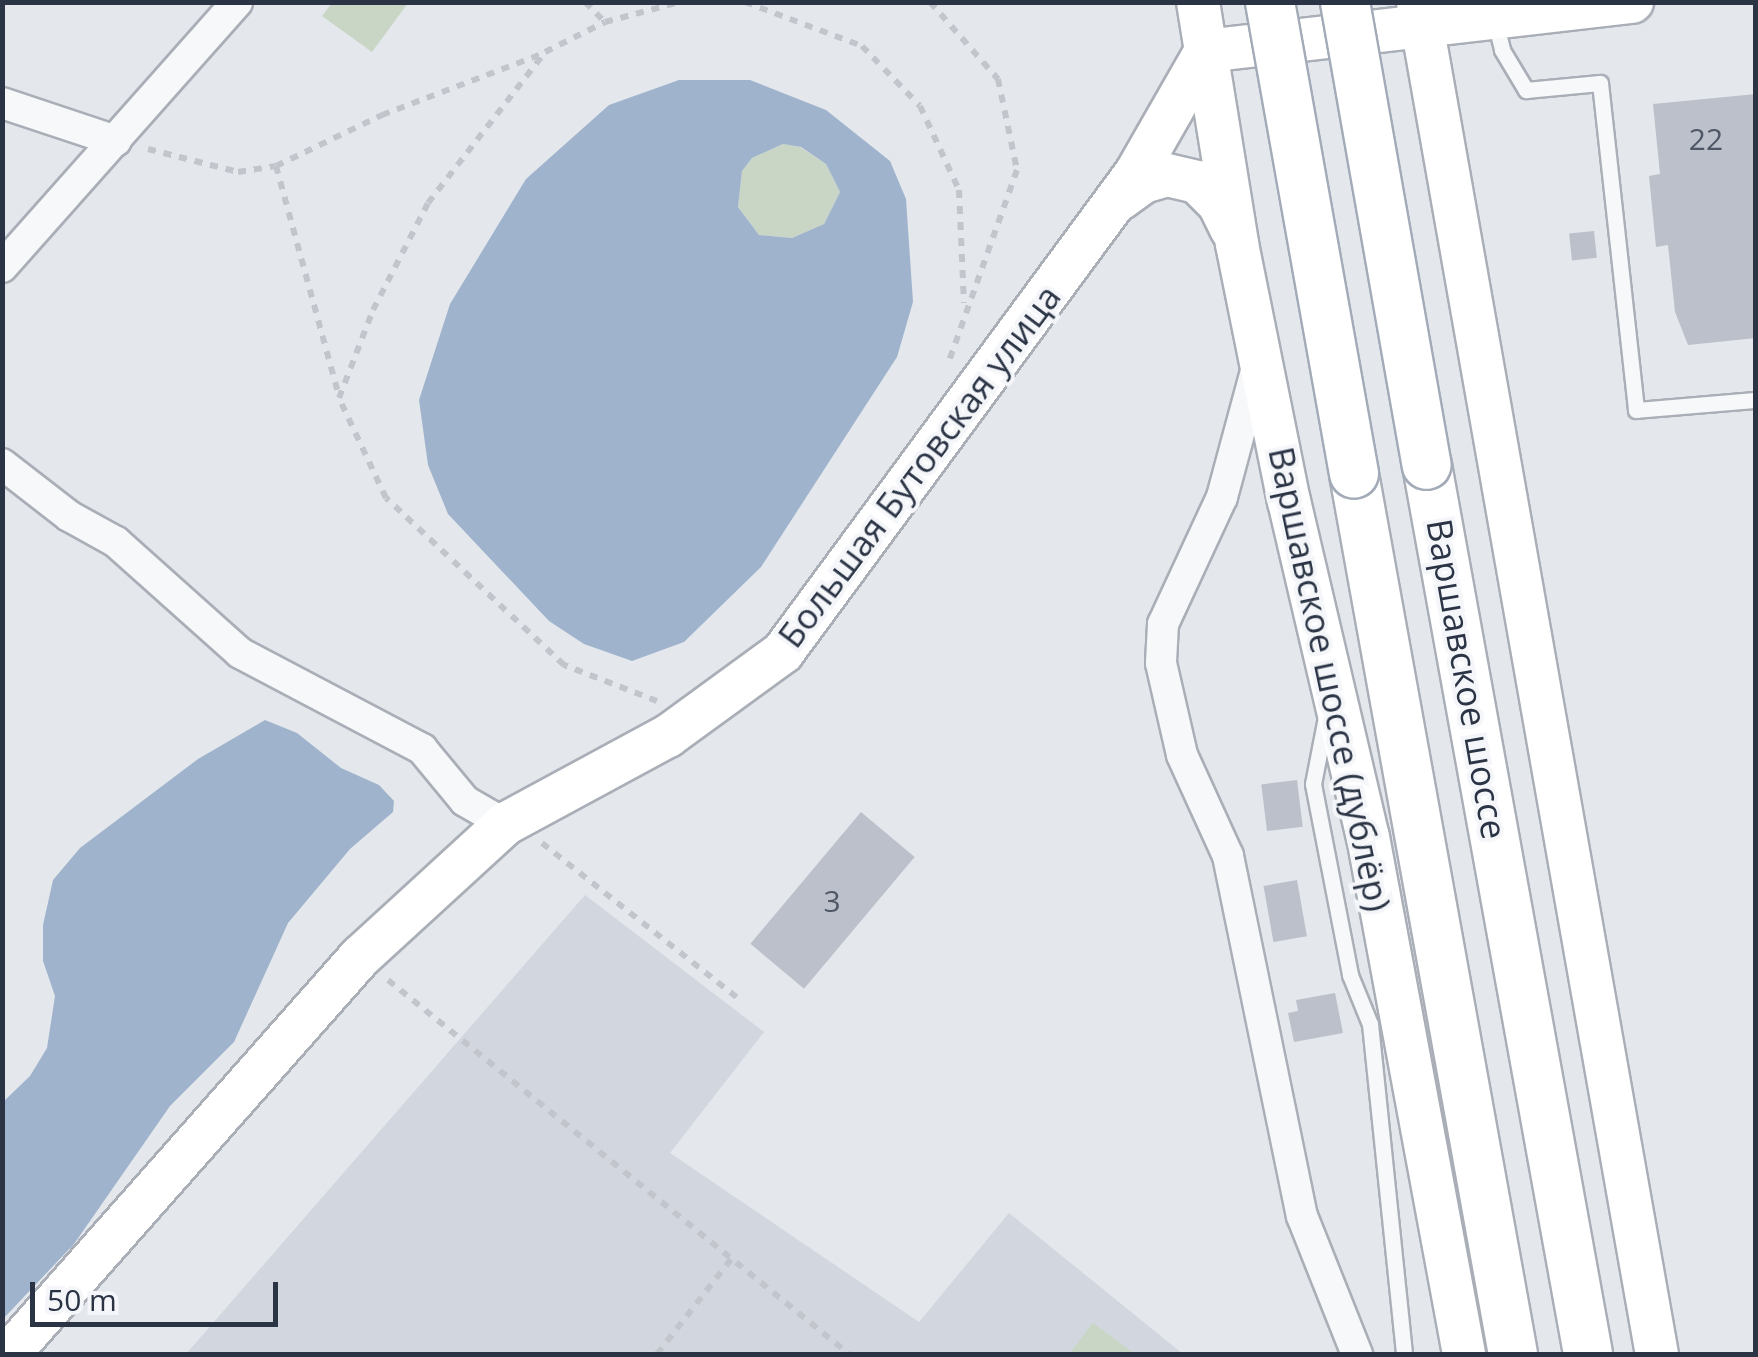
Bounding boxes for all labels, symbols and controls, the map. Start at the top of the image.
house number: 22 [1689,121,1723,157]
street label: Большая Бутовская улица [769,277,1069,655]
street label: Варшавское шоссе (дублёр) [1260,443,1400,915]
street label: Варшавское шоссе [1418,516,1516,842]
house number: 3 [823,883,841,919]
scale bar [35,1262,282,1324]
text: 50 m [47,1279,117,1320]

